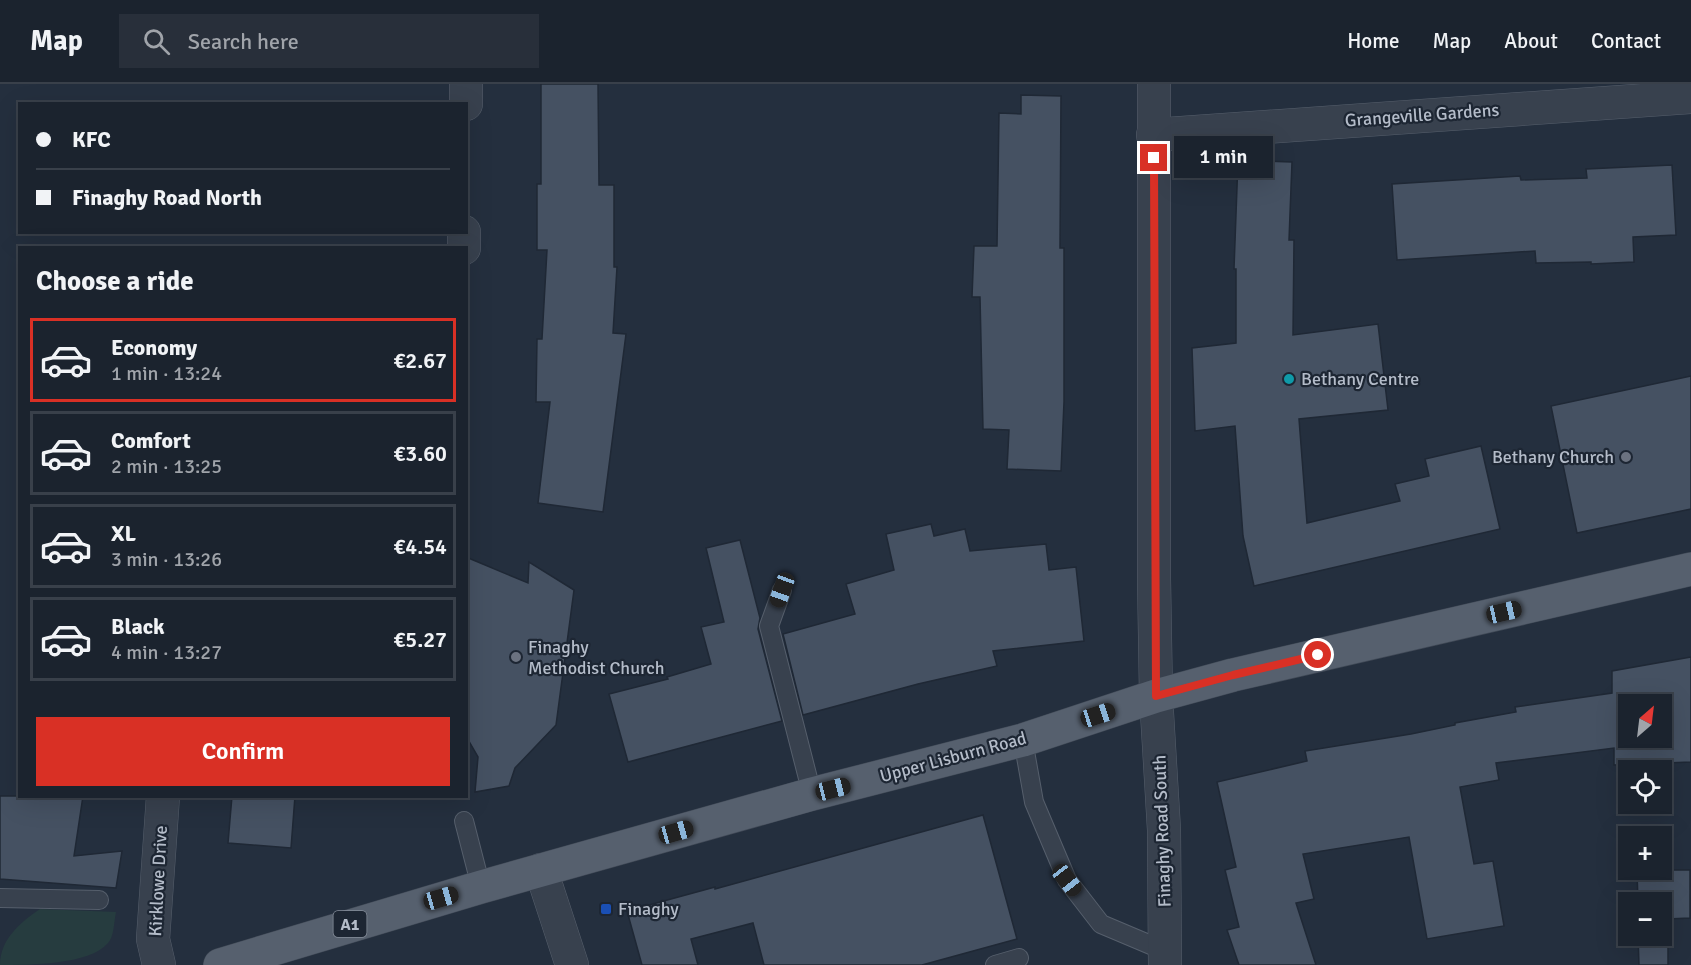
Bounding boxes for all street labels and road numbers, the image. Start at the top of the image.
street label: Grangeville Gardens [1344,99,1500,131]
street label: Upper Lisburn Road [877,727,1029,787]
street label: Finaghy Road South [1148,754,1176,908]
street label: Kirklowe Drive [144,825,172,937]
road number: A1 [334,911,366,937]

